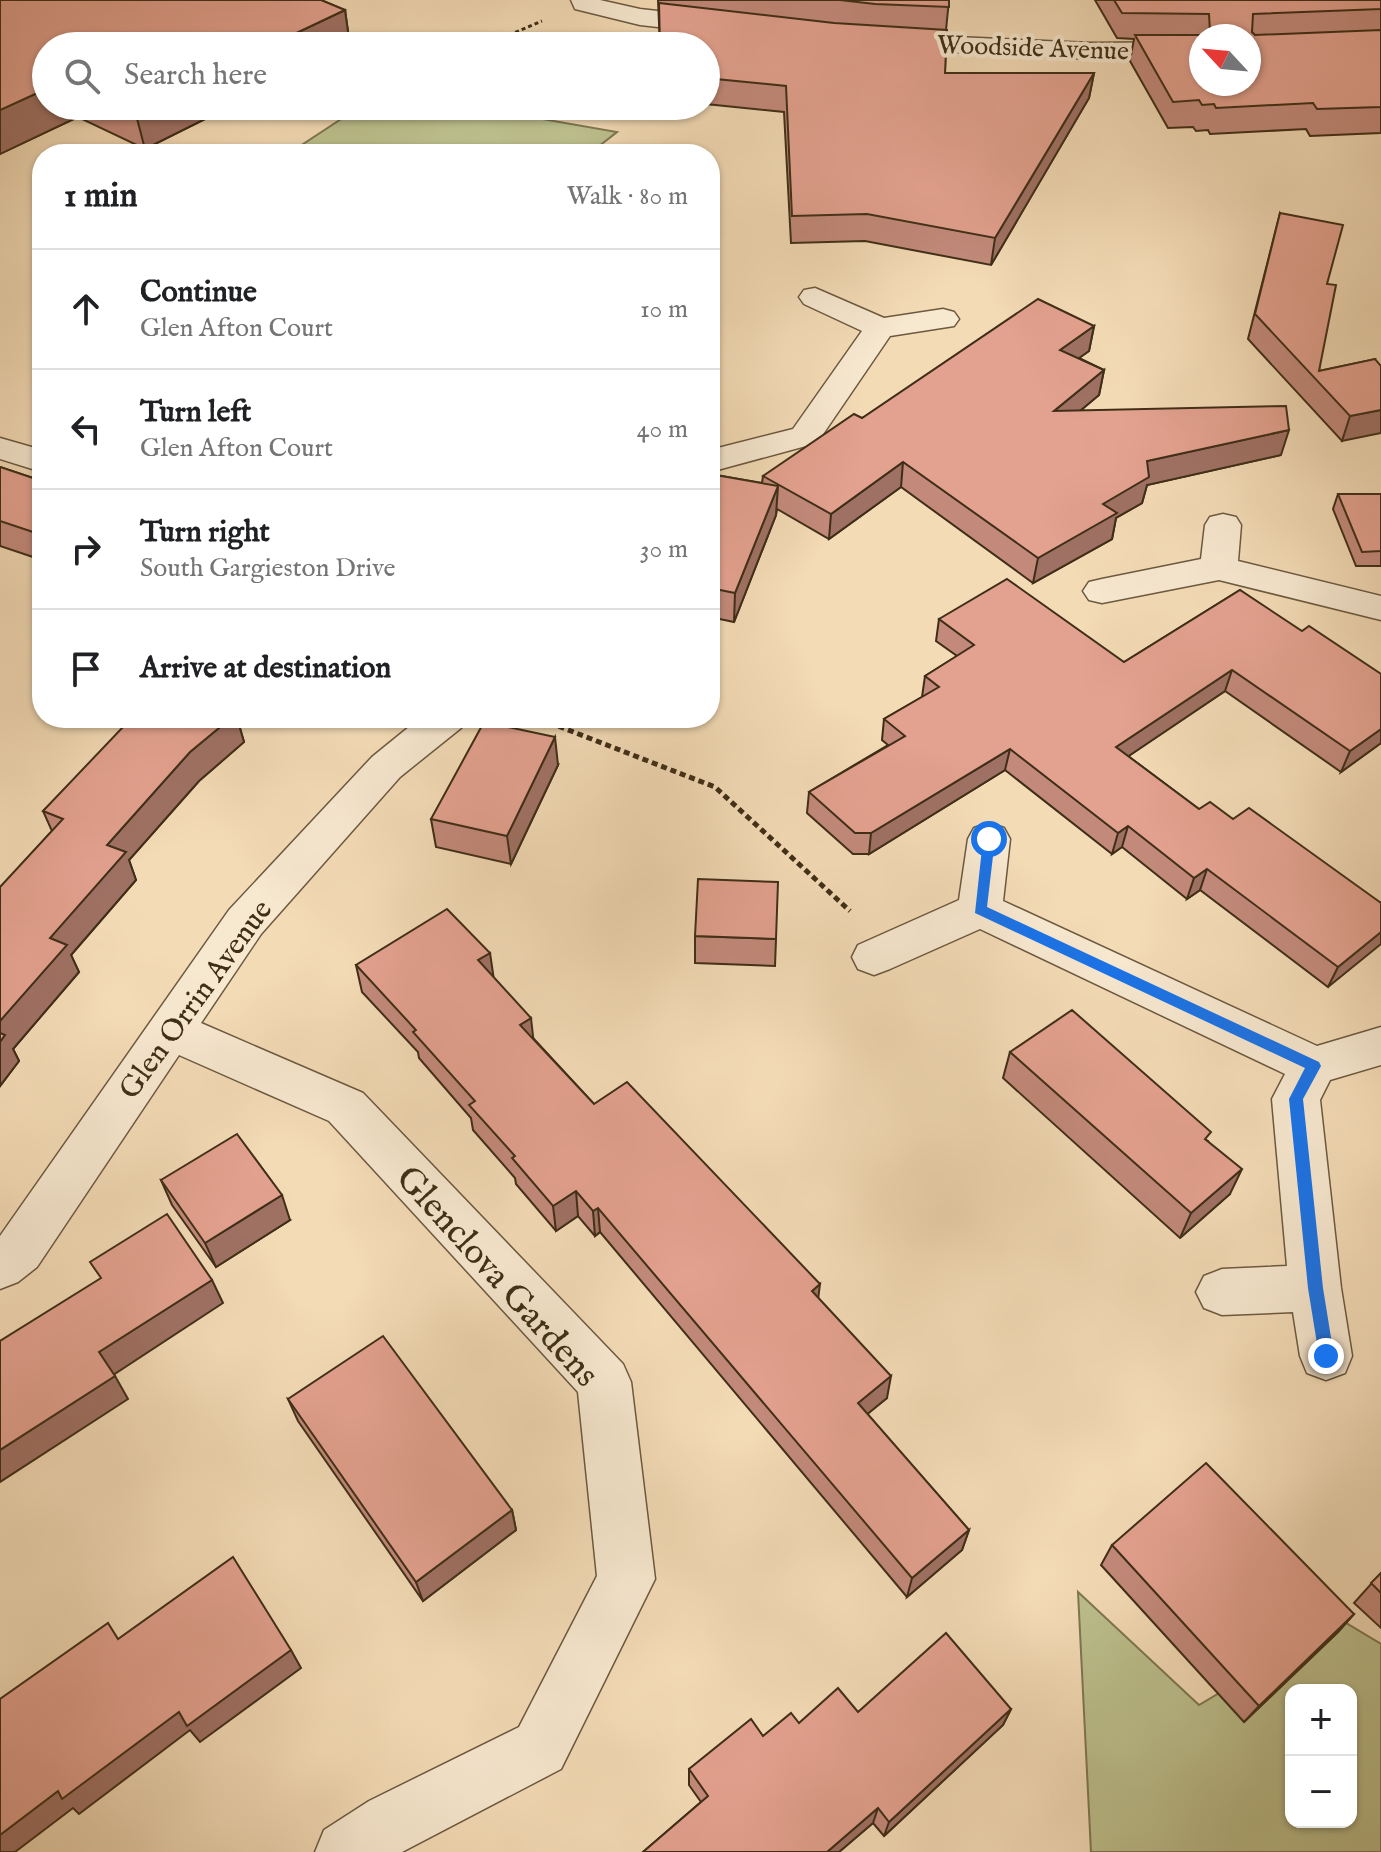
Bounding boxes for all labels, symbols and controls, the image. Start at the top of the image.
north arrow [1189,24,1261,96]
street label: Woodside Avenue [936,29,1130,68]
search box [32,32,720,120]
icon: search [60,54,104,98]
text: Search here [124,57,267,95]
text: 1 min [64,175,138,218]
text: Walk · 80 m [567,180,688,213]
text: Continue [140,274,257,312]
icon: ahead [64,287,108,331]
text: 10 m [640,293,688,326]
text: Glen Afton Court [140,312,333,345]
text: Turn left [140,394,251,432]
icon: left [64,407,108,451]
text: 40 m [637,413,688,446]
text: Glen Afton Court [140,432,333,465]
text: Turn right [140,514,270,552]
icon: right [64,527,108,571]
text: 30 m [640,533,688,566]
text: South Gargieston Drive [140,552,396,585]
icon: arrive [64,647,108,691]
text: Arrive at destination [140,650,391,688]
route start [971,821,1007,857]
street label: Glen Orrin Avenue [111,893,282,1107]
street label: Glenclova Gardens [385,1157,608,1397]
route end [1308,1338,1344,1374]
map controls [1285,1684,1357,1828]
button: + [1285,1684,1357,1756]
button: − [1285,1756,1357,1828]

